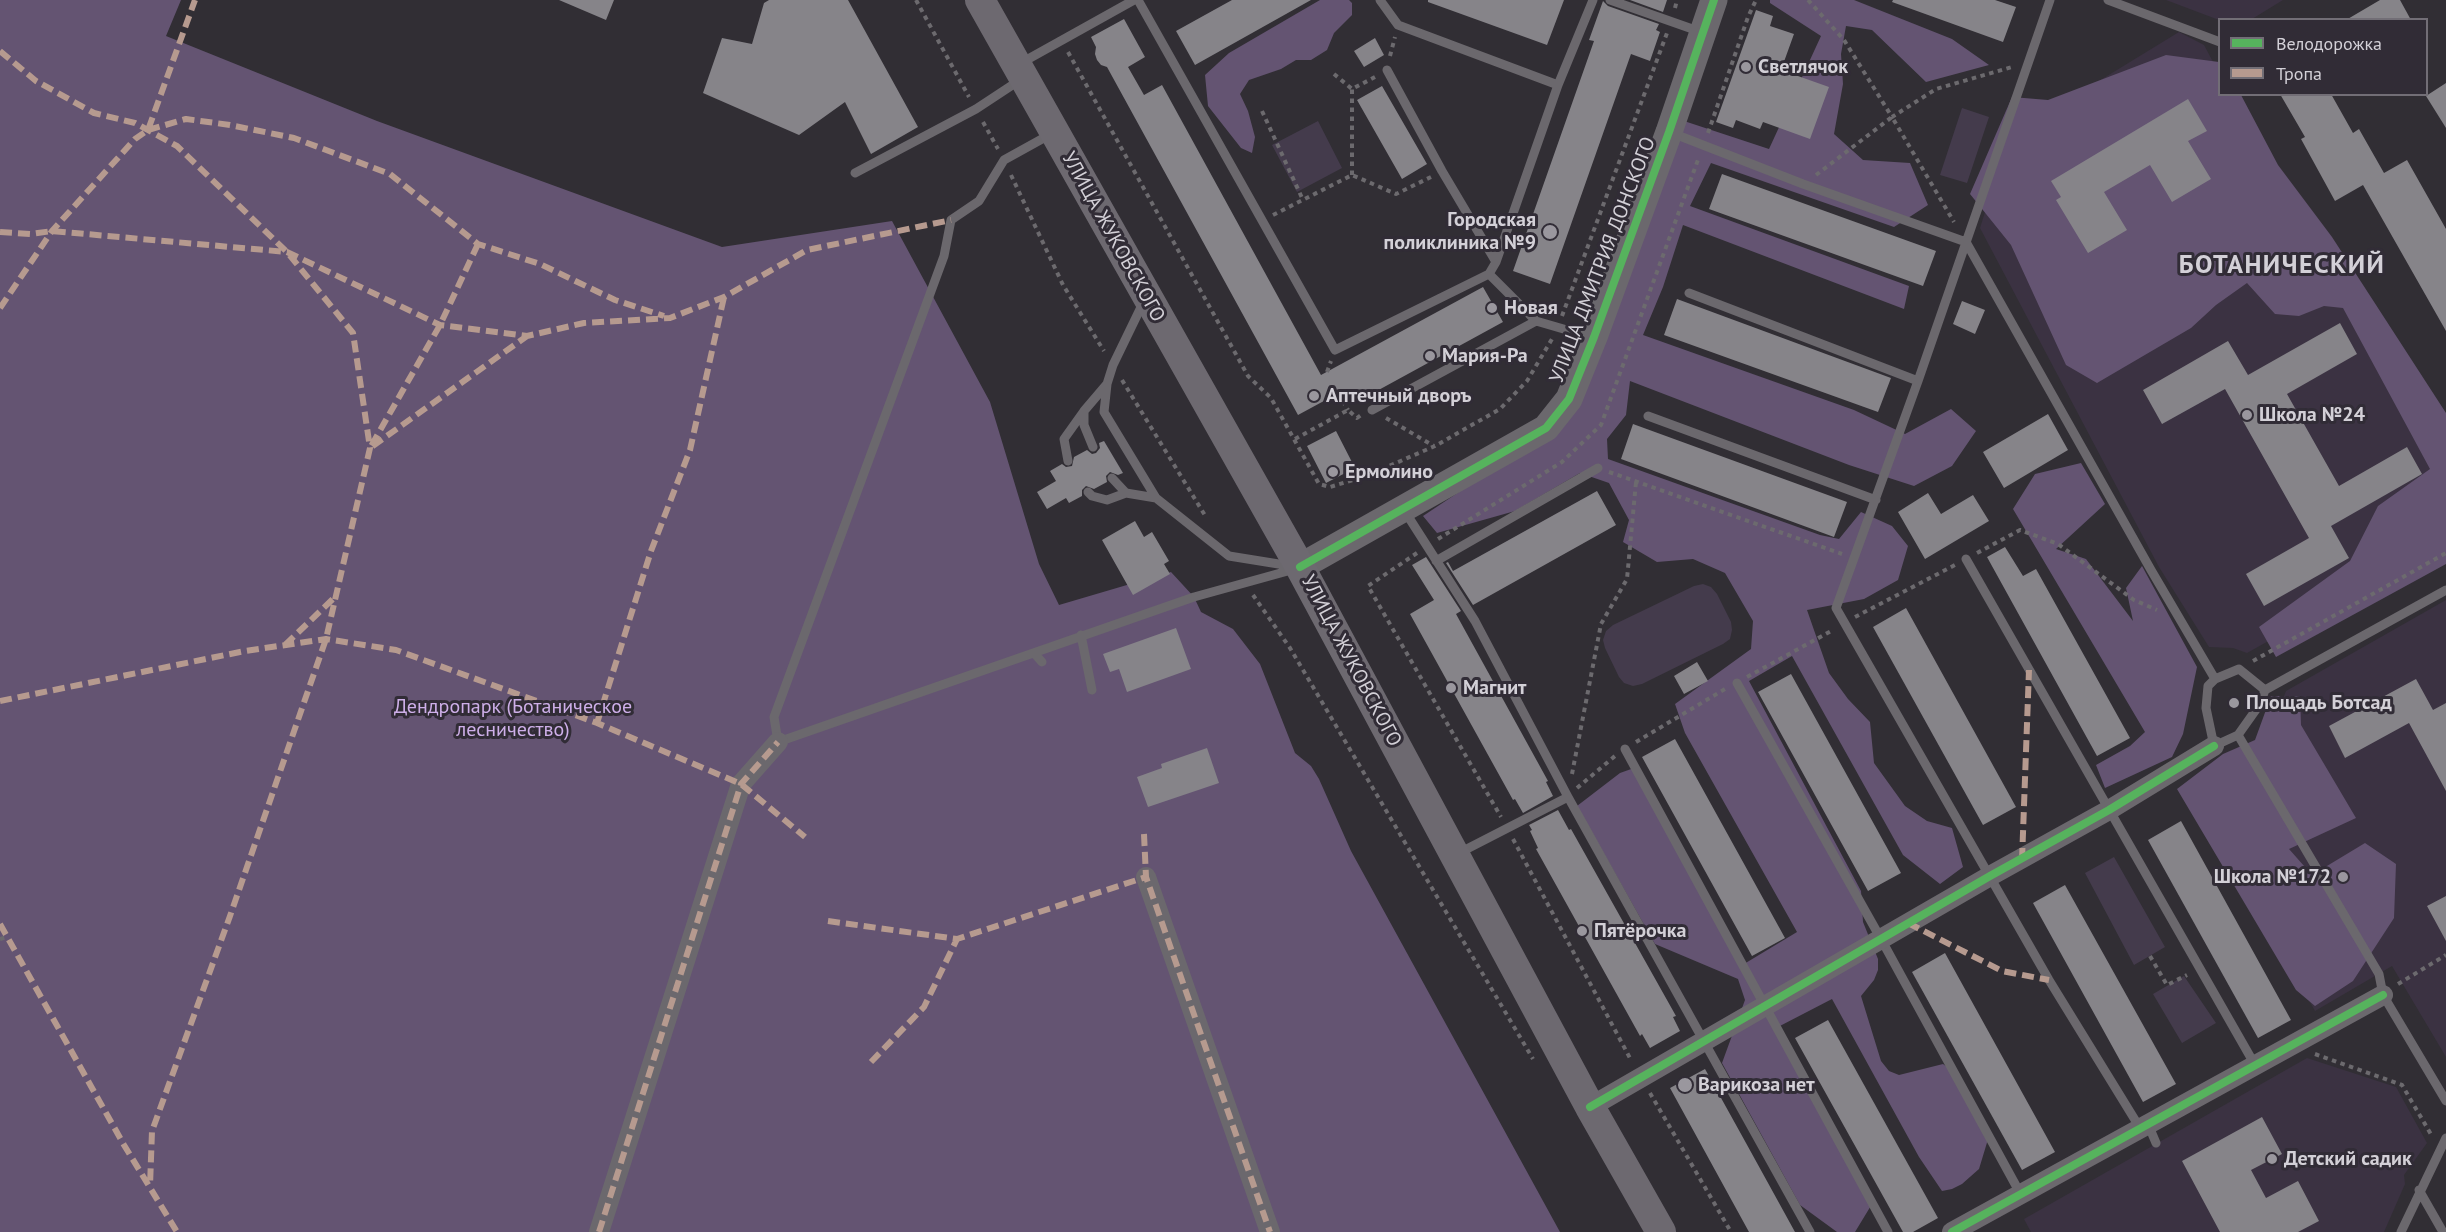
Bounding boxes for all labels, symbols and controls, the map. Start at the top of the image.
legend [2218,18,2428,96]
text: Велодорожка [2276,32,2382,55]
place label: Светлячок [1758,55,1848,79]
marker: Светлячок [1739,60,1753,74]
text: Тропа [2276,62,2322,85]
street label: УЛИЦА ДМИТРИЯ ДОНСКОГО [1545,134,1661,386]
street label: УЛИЦА ЖУКОВСКОГО [1056,148,1170,326]
place label: Городская поликлиника №9 [1384,208,1536,255]
marker: Городская поликлиника №9 [1541,223,1559,241]
district label: БОТАНИЧЕСКИЙ [2179,250,2385,282]
place label: Новая [1504,296,1558,320]
marker: Новая [1485,301,1499,315]
place label: Мария-Ра [1442,344,1528,368]
marker: Мария-Ра [1423,349,1437,363]
place label: Аптечный дворъ [1326,384,1472,408]
marker: Аптечный дворъ [1307,389,1321,403]
place label: Школа №24 [2259,403,2365,427]
marker: Школа №24 [2240,408,2254,422]
place label: Ермолино [1345,460,1433,484]
marker: Ермолино [1326,465,1340,479]
street label: УЛИЦА ЖУКОВСКОГО [1296,571,1406,751]
place label: Магнит [1463,676,1526,700]
marker: Магнит [1444,681,1458,695]
place label: Площадь Ботсад [2246,691,2392,715]
park label: Дендропарк (Ботаническое лесничество) [394,695,632,742]
marker: Площадь Ботсад [2227,696,2241,710]
place label: Школа №172 [2214,865,2331,889]
marker: Школа №172 [2336,870,2350,884]
place label: Пятёрочка [1594,919,1687,943]
marker: Пятёрочка [1575,924,1589,938]
place label: Варикоза нет [1698,1073,1815,1097]
marker: Варикоза нет [1676,1076,1694,1094]
place label: Детский садик [2284,1147,2412,1171]
marker: Детский садик [2265,1152,2279,1166]

